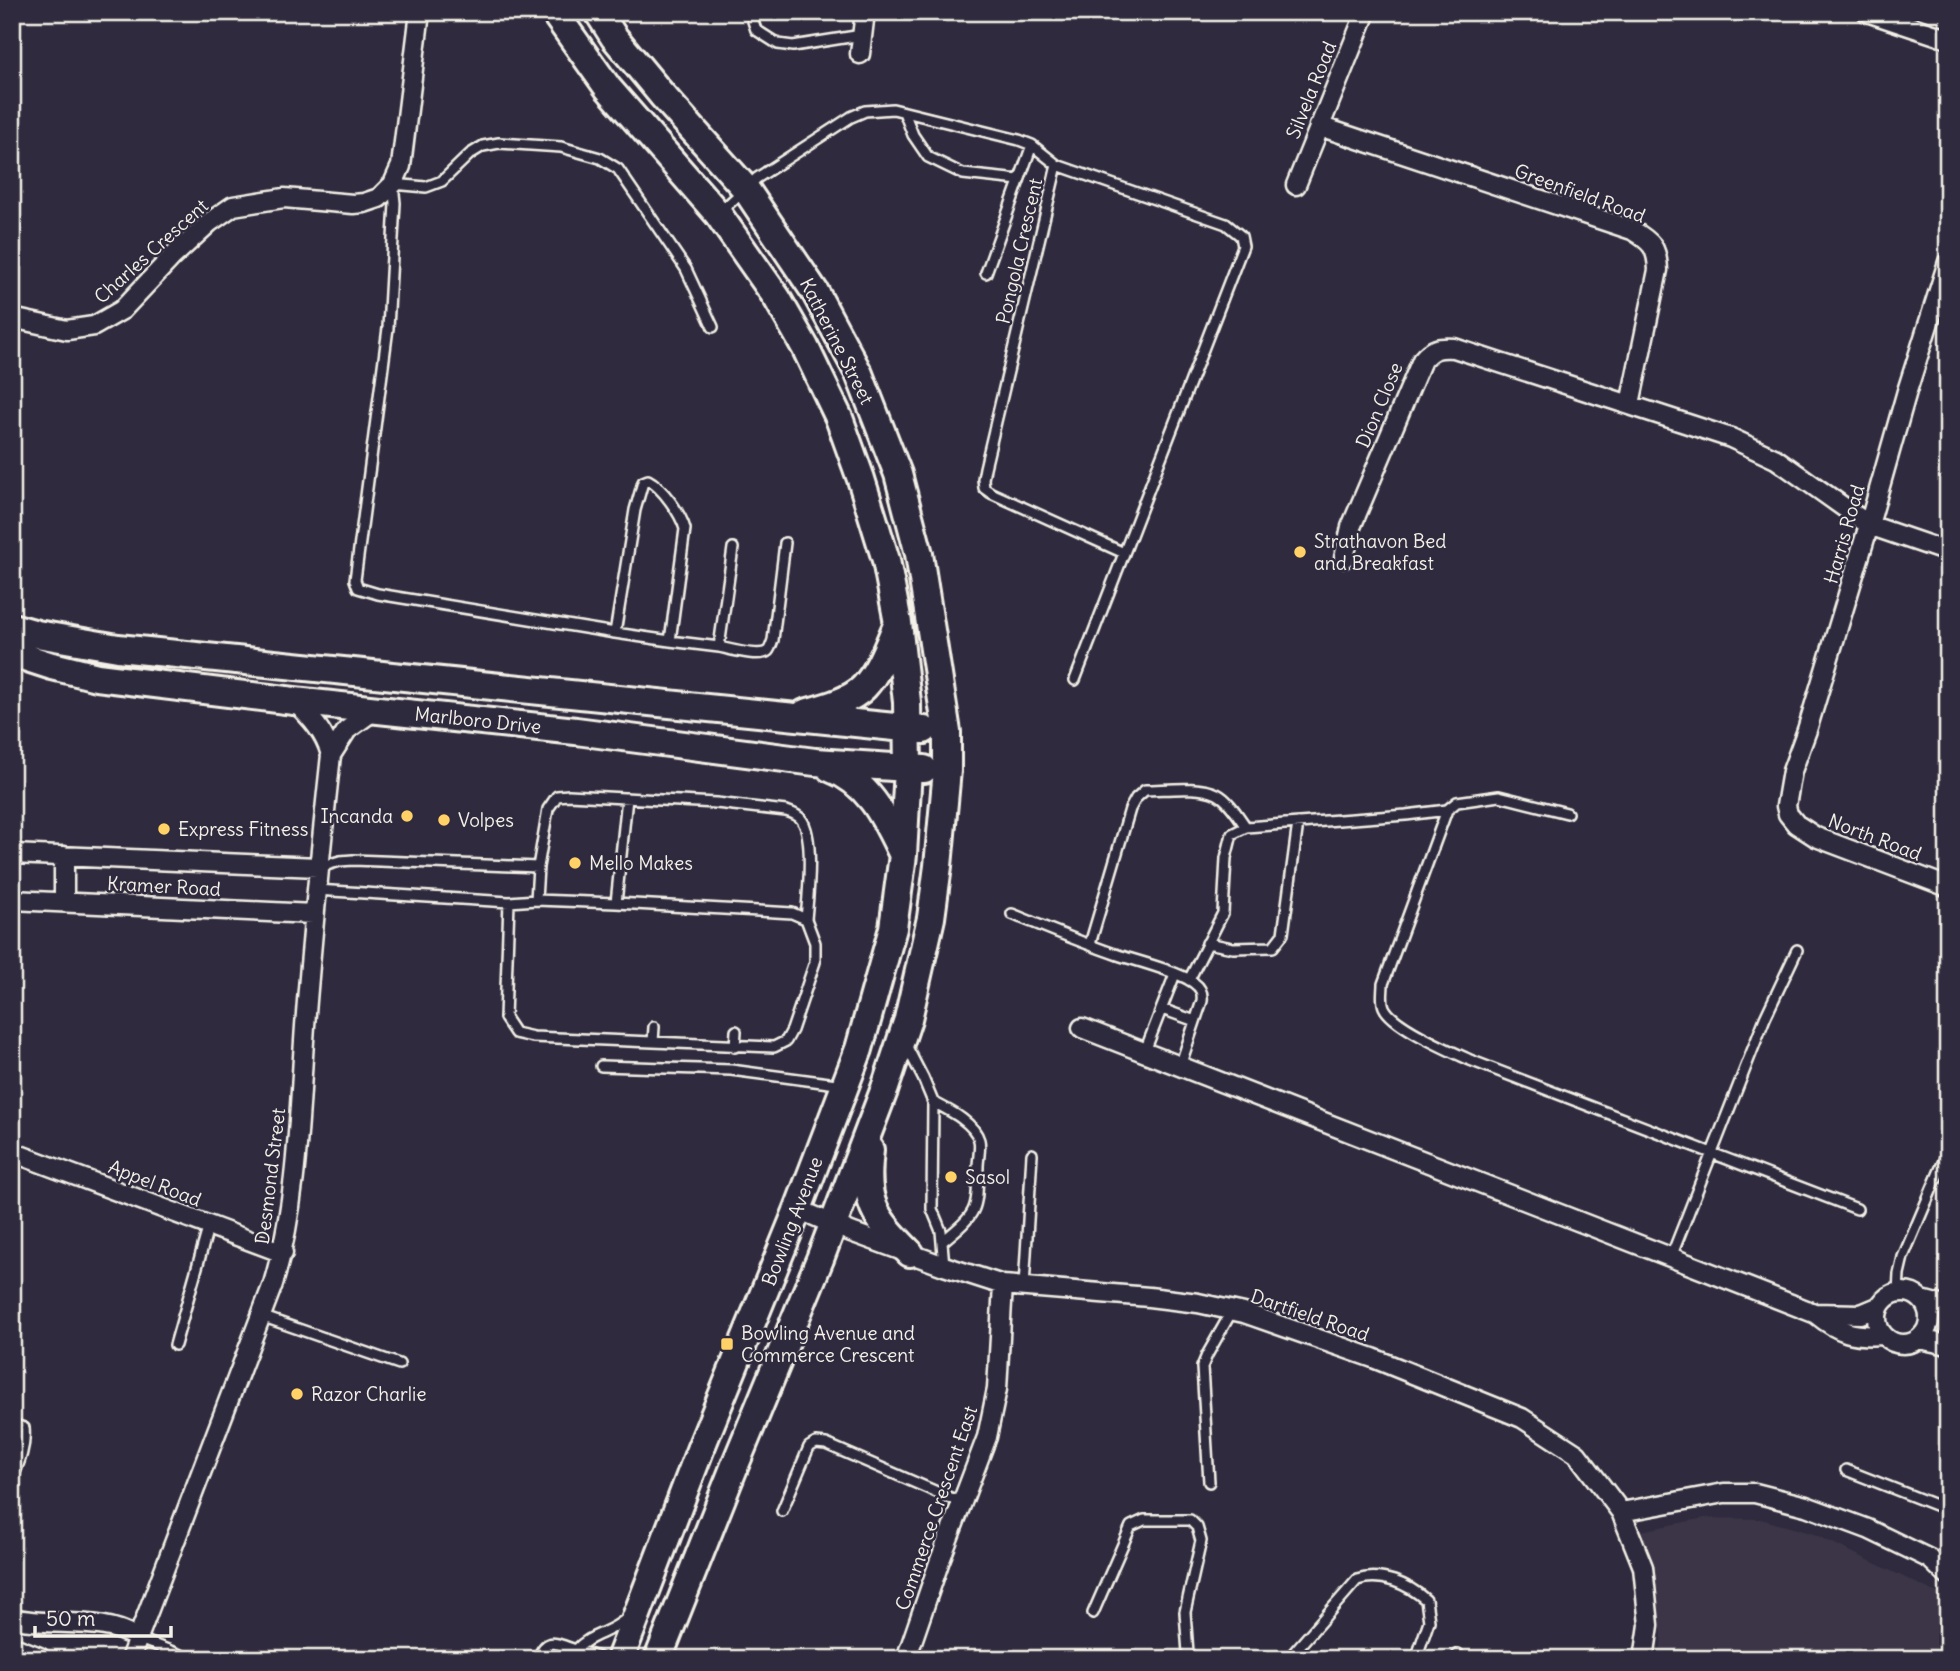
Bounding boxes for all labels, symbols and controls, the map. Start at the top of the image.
street label: Silvela Road [1281,38,1341,142]
street label: Greenfield Road [1511,158,1649,228]
street label: Pongola Crescent [991,176,1047,326]
street label: Charles Crescent [89,194,213,308]
street label: Katherine Street [795,274,879,408]
street label: Dion Close [1350,359,1408,451]
street label: Harris Road [1818,482,1870,586]
place label: Strathavon Bed and Breakfast [1314,529,1447,575]
marker: Strathavon Bed and Breakfast [1292,544,1308,560]
street label: Marlboro Drive [414,701,542,739]
place label: Incanda [320,804,393,828]
marker: Incanda [399,808,415,824]
place label: Volpes [458,808,514,832]
street label: North Road [1825,808,1925,866]
marker: Volpes [436,812,452,828]
place label: Express Fitness [178,817,308,841]
marker: Express Fitness [156,821,172,837]
place label: Mello Makes [589,851,693,875]
marker: Mello Makes [567,855,583,871]
street label: Kramer Road [107,871,221,901]
street label: Desmond Street [250,1106,290,1246]
street label: Bowling Avenue [756,1153,828,1289]
street label: Appel Road [105,1154,205,1212]
place label: Sasol [965,1165,1010,1189]
marker: Sasol [943,1169,959,1185]
street label: Dartfield Road [1248,1284,1372,1346]
place label: Bowling Avenue and Commerce Crescent [741,1321,915,1367]
marker: Bowling Avenue and Commerce Crescent [719,1336,735,1352]
place label: Razor Charlie [311,1382,427,1406]
marker: Razor Charlie [289,1386,305,1402]
street label: Commerce Crescent East [890,1403,982,1613]
scale bar [35,1594,172,1638]
text: 50 m [46,1605,95,1632]

